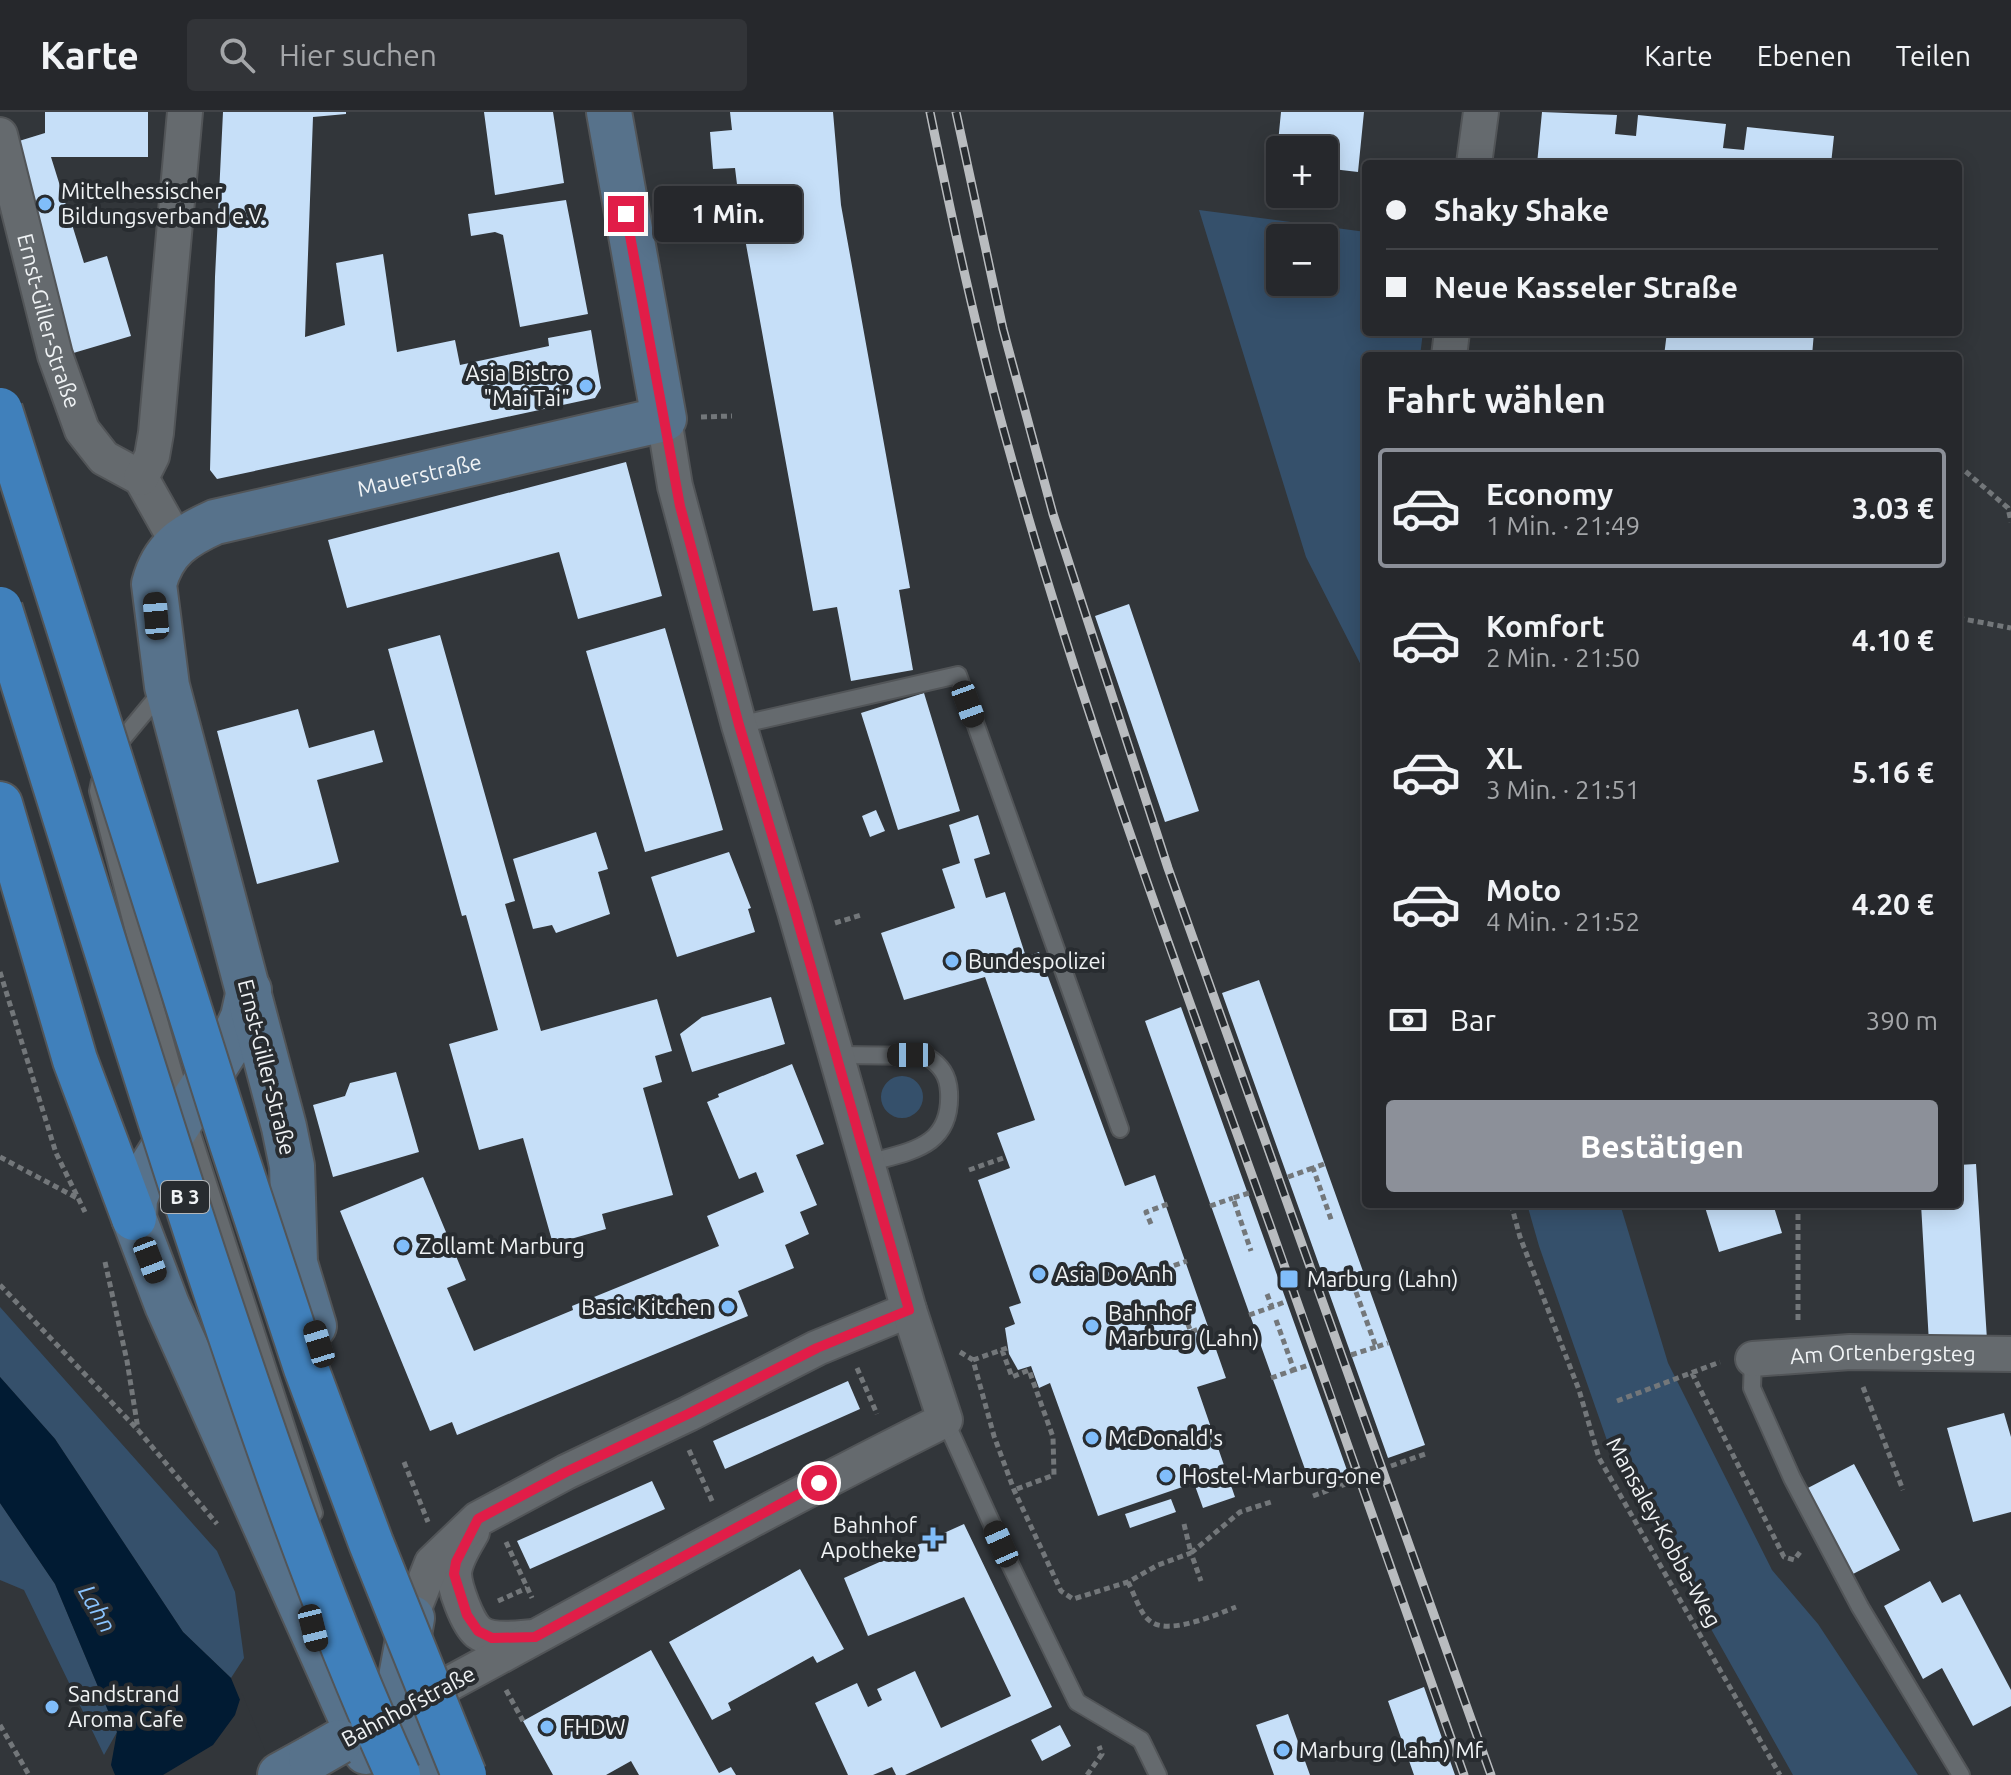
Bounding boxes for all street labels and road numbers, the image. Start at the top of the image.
street label: Ernst-Giller-Straße [13,231,86,411]
street label: Mauerstraße [355,448,484,501]
street label: Ernst-Giller-Straße [234,976,301,1157]
road number: B 3 [161,1181,209,1213]
street label: Am Ortenbergsteg [1789,1339,1976,1368]
street label: Mansaley-Kobba-Weg [1602,1433,1727,1631]
street label: Bahnhofstraße [337,1660,479,1751]

